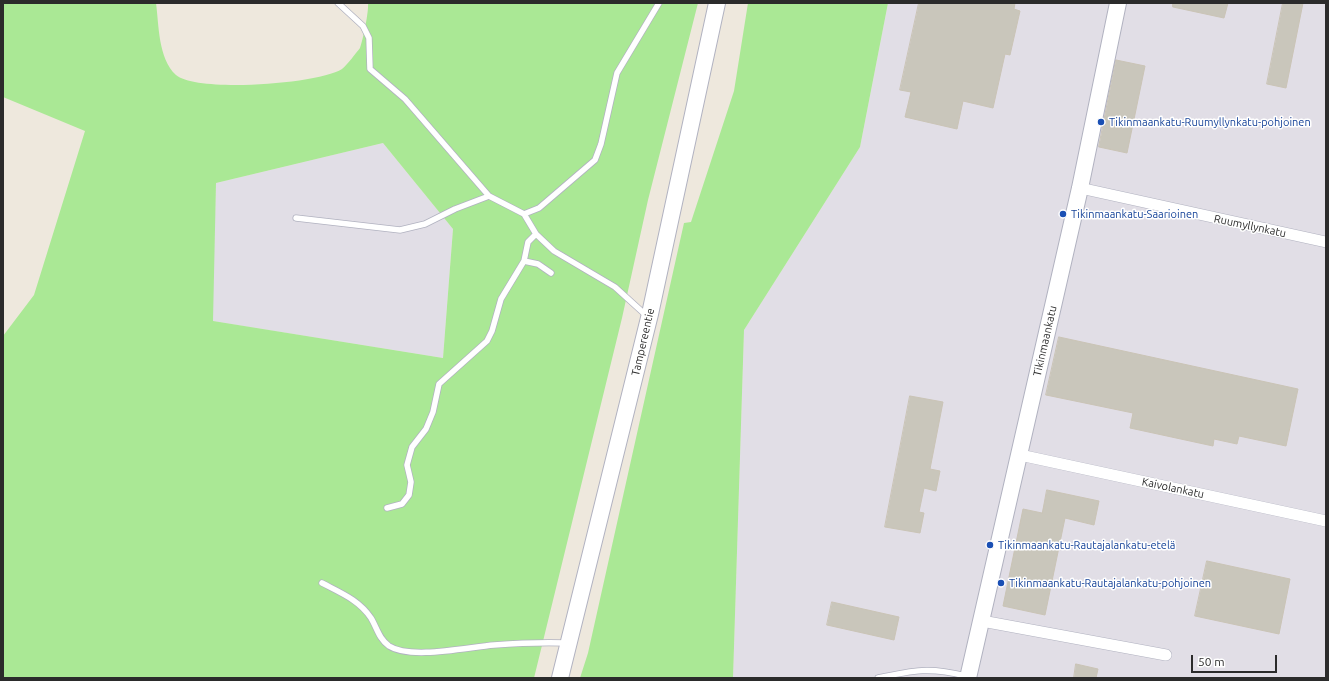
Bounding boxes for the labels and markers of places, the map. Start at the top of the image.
place label: Tikinmaankatu-Ruumyllynkatu-pohjoinen [1109,115,1311,129]
marker: Tikinmaankatu-Ruumyllynkatu-pohjoinen [1096,117,1106,127]
place label: Tikinmaankatu-Saarioinen [1071,207,1198,221]
marker: Tikinmaankatu-Saarioinen [1058,209,1068,219]
place label: Tikinmaankatu-Rautajalankatu-etelä [998,538,1175,552]
marker: Tikinmaankatu-Rautajalankatu-etelä [985,540,995,550]
place label: Tikinmaankatu-Rautajalankatu-pohjoinen [1009,576,1211,590]
marker: Tikinmaankatu-Rautajalankatu-pohjoinen [996,578,1006,588]

